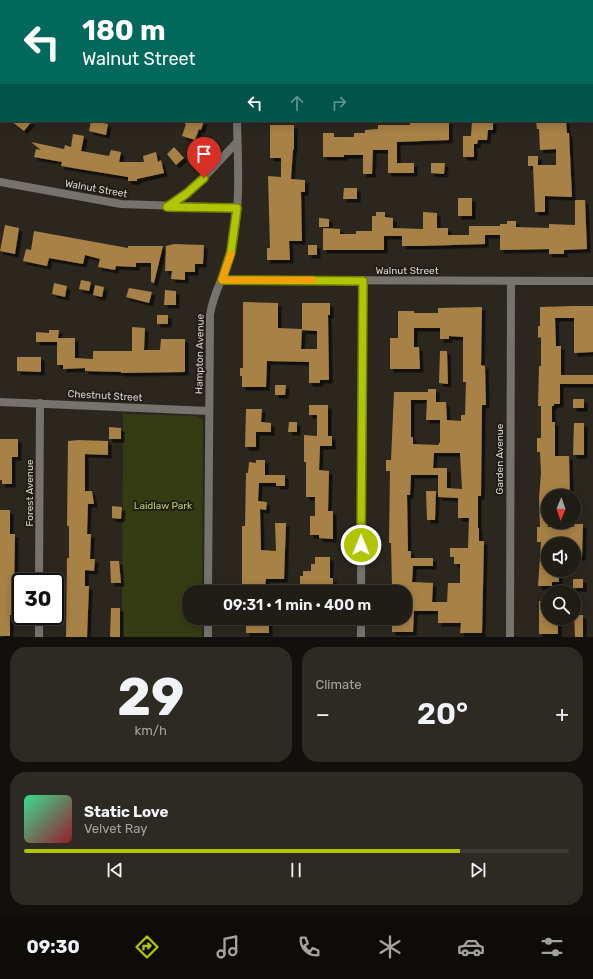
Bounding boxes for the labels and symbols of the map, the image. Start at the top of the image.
pin [187,137,221,178]
street label: Walnut Street [64,178,128,200]
street label: Walnut Street [375,265,439,277]
street label: Hampton Avenue [193,313,207,394]
street label: Chestnut Street [67,388,143,404]
street label: Garden Avenue [494,423,506,494]
street label: Forest Avenue [24,459,36,526]
north arrow [541,489,581,529]
park label: Laidlaw Park [134,500,193,512]
position arrow [340,524,382,566]
speed limit sign: 30 [12,573,64,625]

